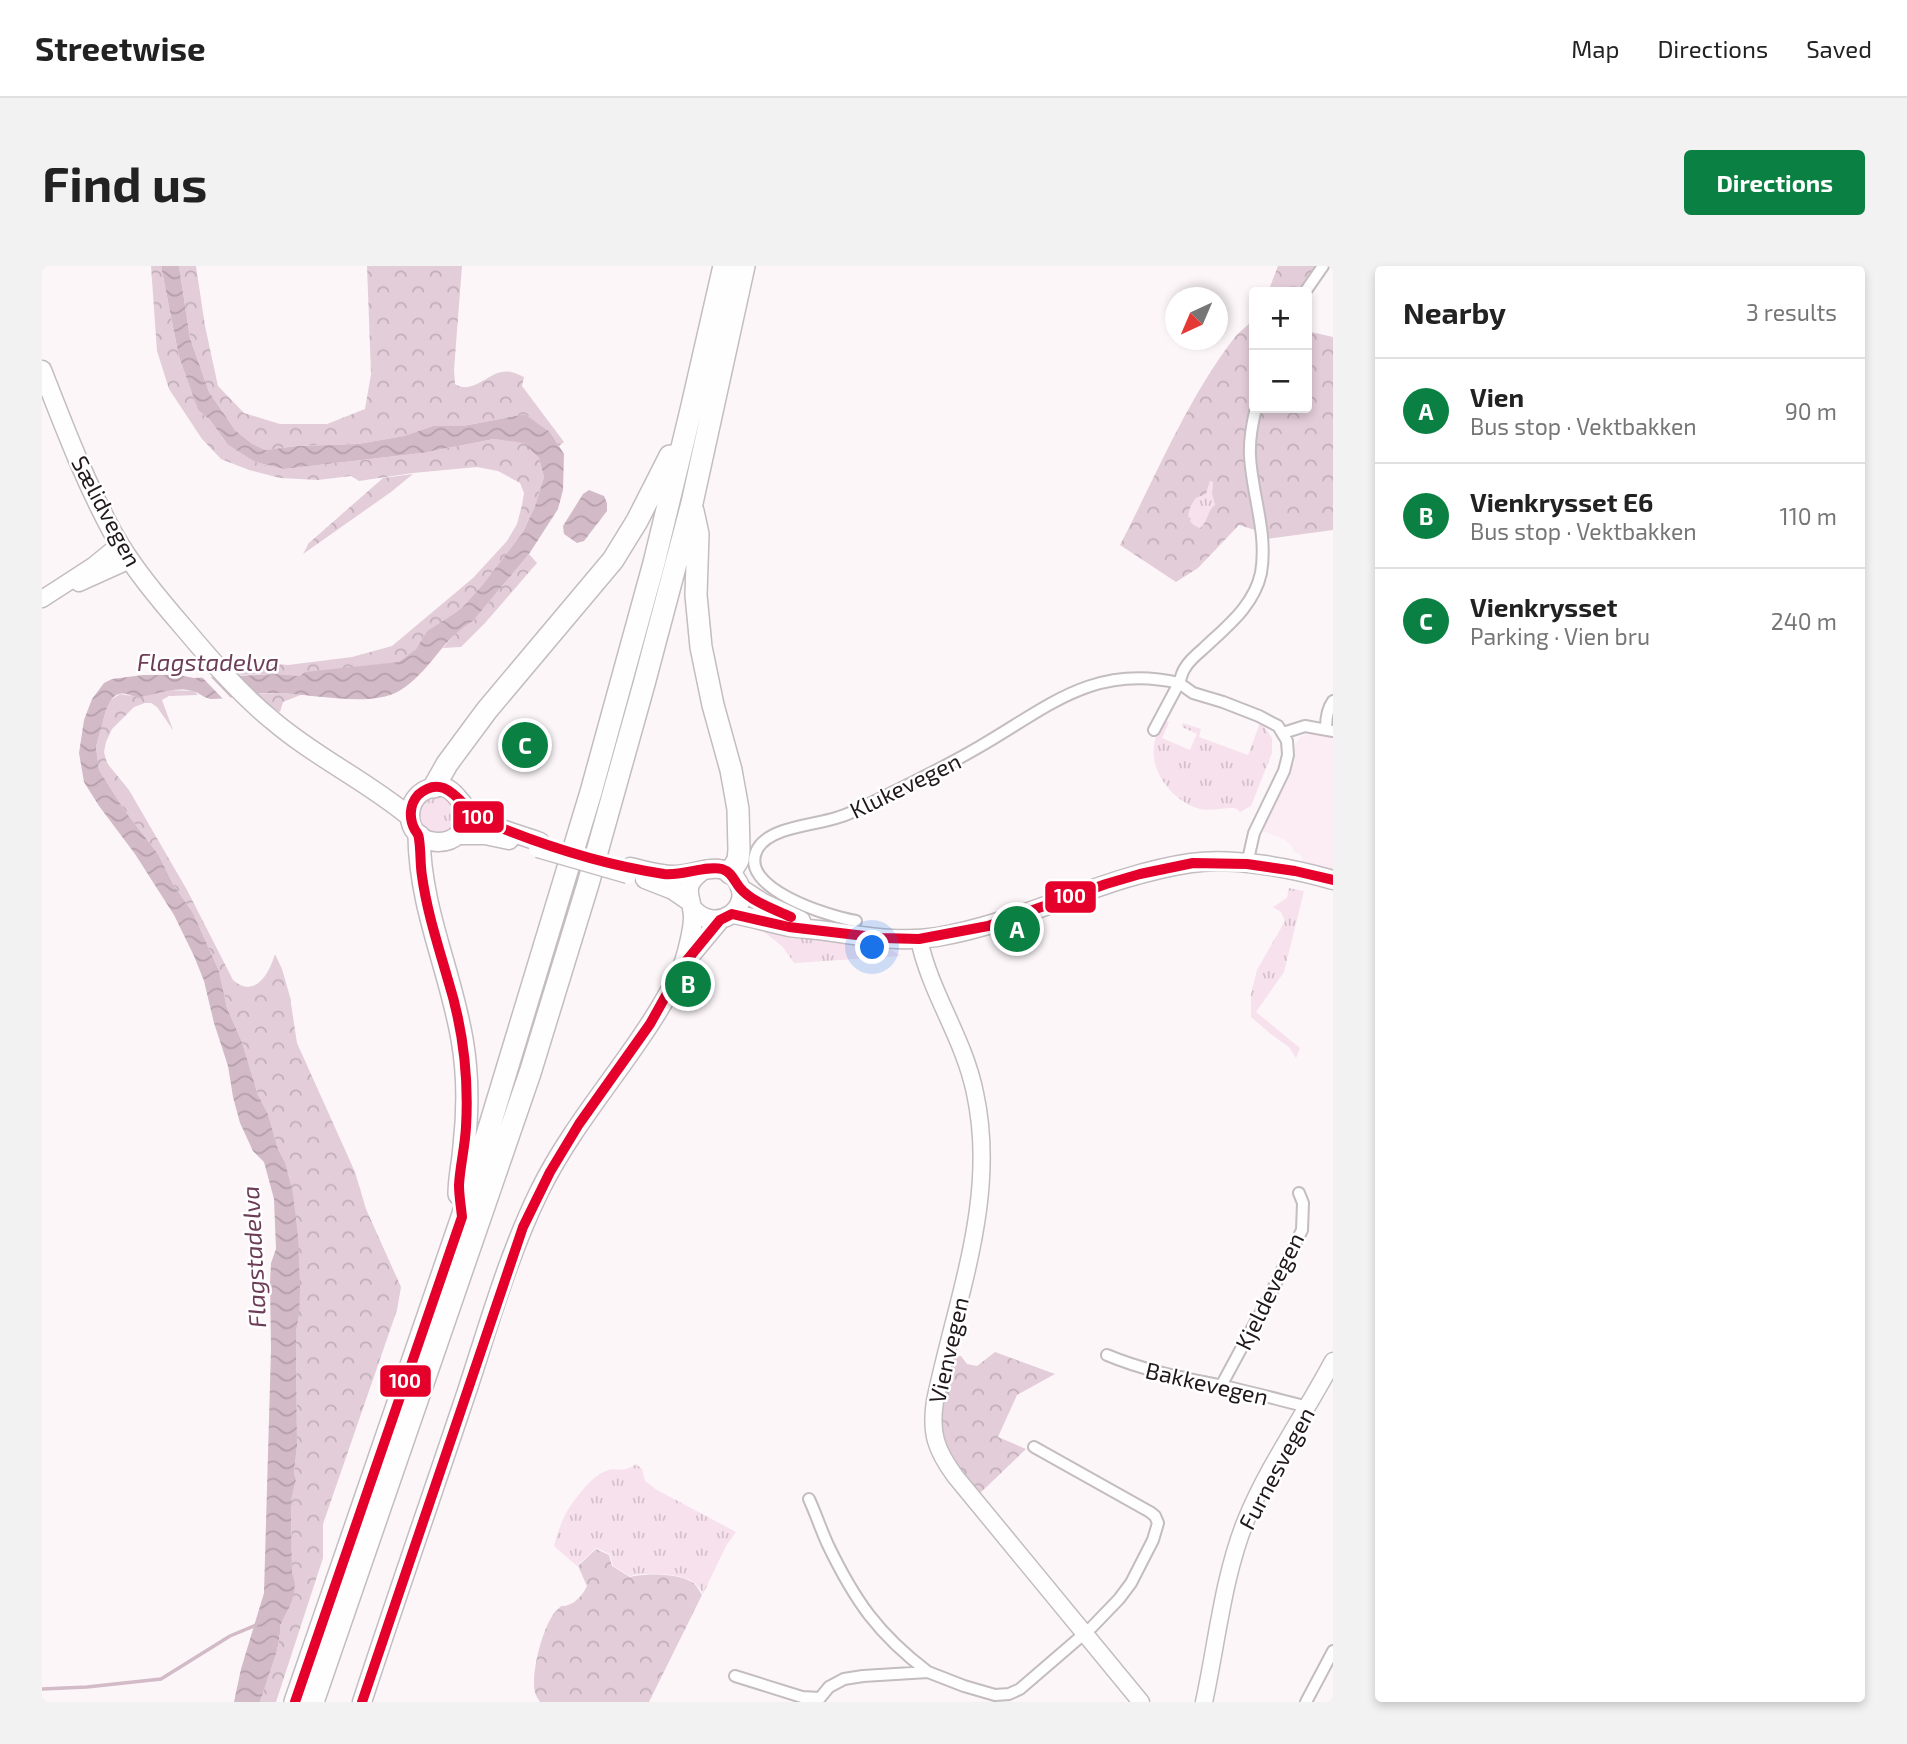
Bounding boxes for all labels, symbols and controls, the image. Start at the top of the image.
text: Streetwise [35,28,206,68]
text: Map [1571,34,1619,63]
text: Directions [1657,34,1768,63]
text: Saved [1806,34,1872,63]
button: Directions [1684,150,1865,215]
text: Find us [42,153,207,212]
north arrow [1165,287,1228,350]
map controls [1249,287,1312,413]
button: + [1249,287,1312,350]
text: Nearby [1403,294,1506,330]
text: 3 results [1746,298,1837,326]
button: − [1249,350,1312,413]
text: Vien [1470,381,1524,412]
text: A [1418,397,1434,425]
text: 90 m [1785,397,1837,425]
text: Bus stop · Vektbakken [1470,412,1697,440]
street label: Sælidvegen [66,451,148,571]
text: Vienkrysset E6 [1470,486,1653,517]
text: B [1419,502,1433,530]
text: 110 m [1780,502,1837,530]
text: Bus stop · Vektbakken [1470,517,1697,545]
text: Vienkrysset [1470,591,1617,622]
text: C [1419,607,1433,635]
text: 240 m [1771,607,1837,635]
text: Parking · Vien bru [1470,622,1650,650]
water label: Flagstadelva [137,647,279,676]
pin: C [502,719,548,771]
street label: Klukevegen [845,746,965,824]
line badge: 100 [452,800,505,834]
text: 100 [462,805,494,828]
line badge: 100 [1044,880,1097,914]
text: 100 [1054,884,1086,907]
pin: A [994,903,1040,955]
your location [855,930,889,964]
pin: B [665,958,711,1010]
water label: Flagstadelva [235,1185,271,1329]
street label: Kjeldevegen [1229,1228,1309,1354]
street label: Vienvegen [922,1294,974,1406]
street label: Bakkevegen [1143,1355,1271,1411]
line badge: 100 [379,1364,432,1398]
text: 100 [389,1369,421,1392]
street label: Furnesvegen [1232,1402,1320,1534]

